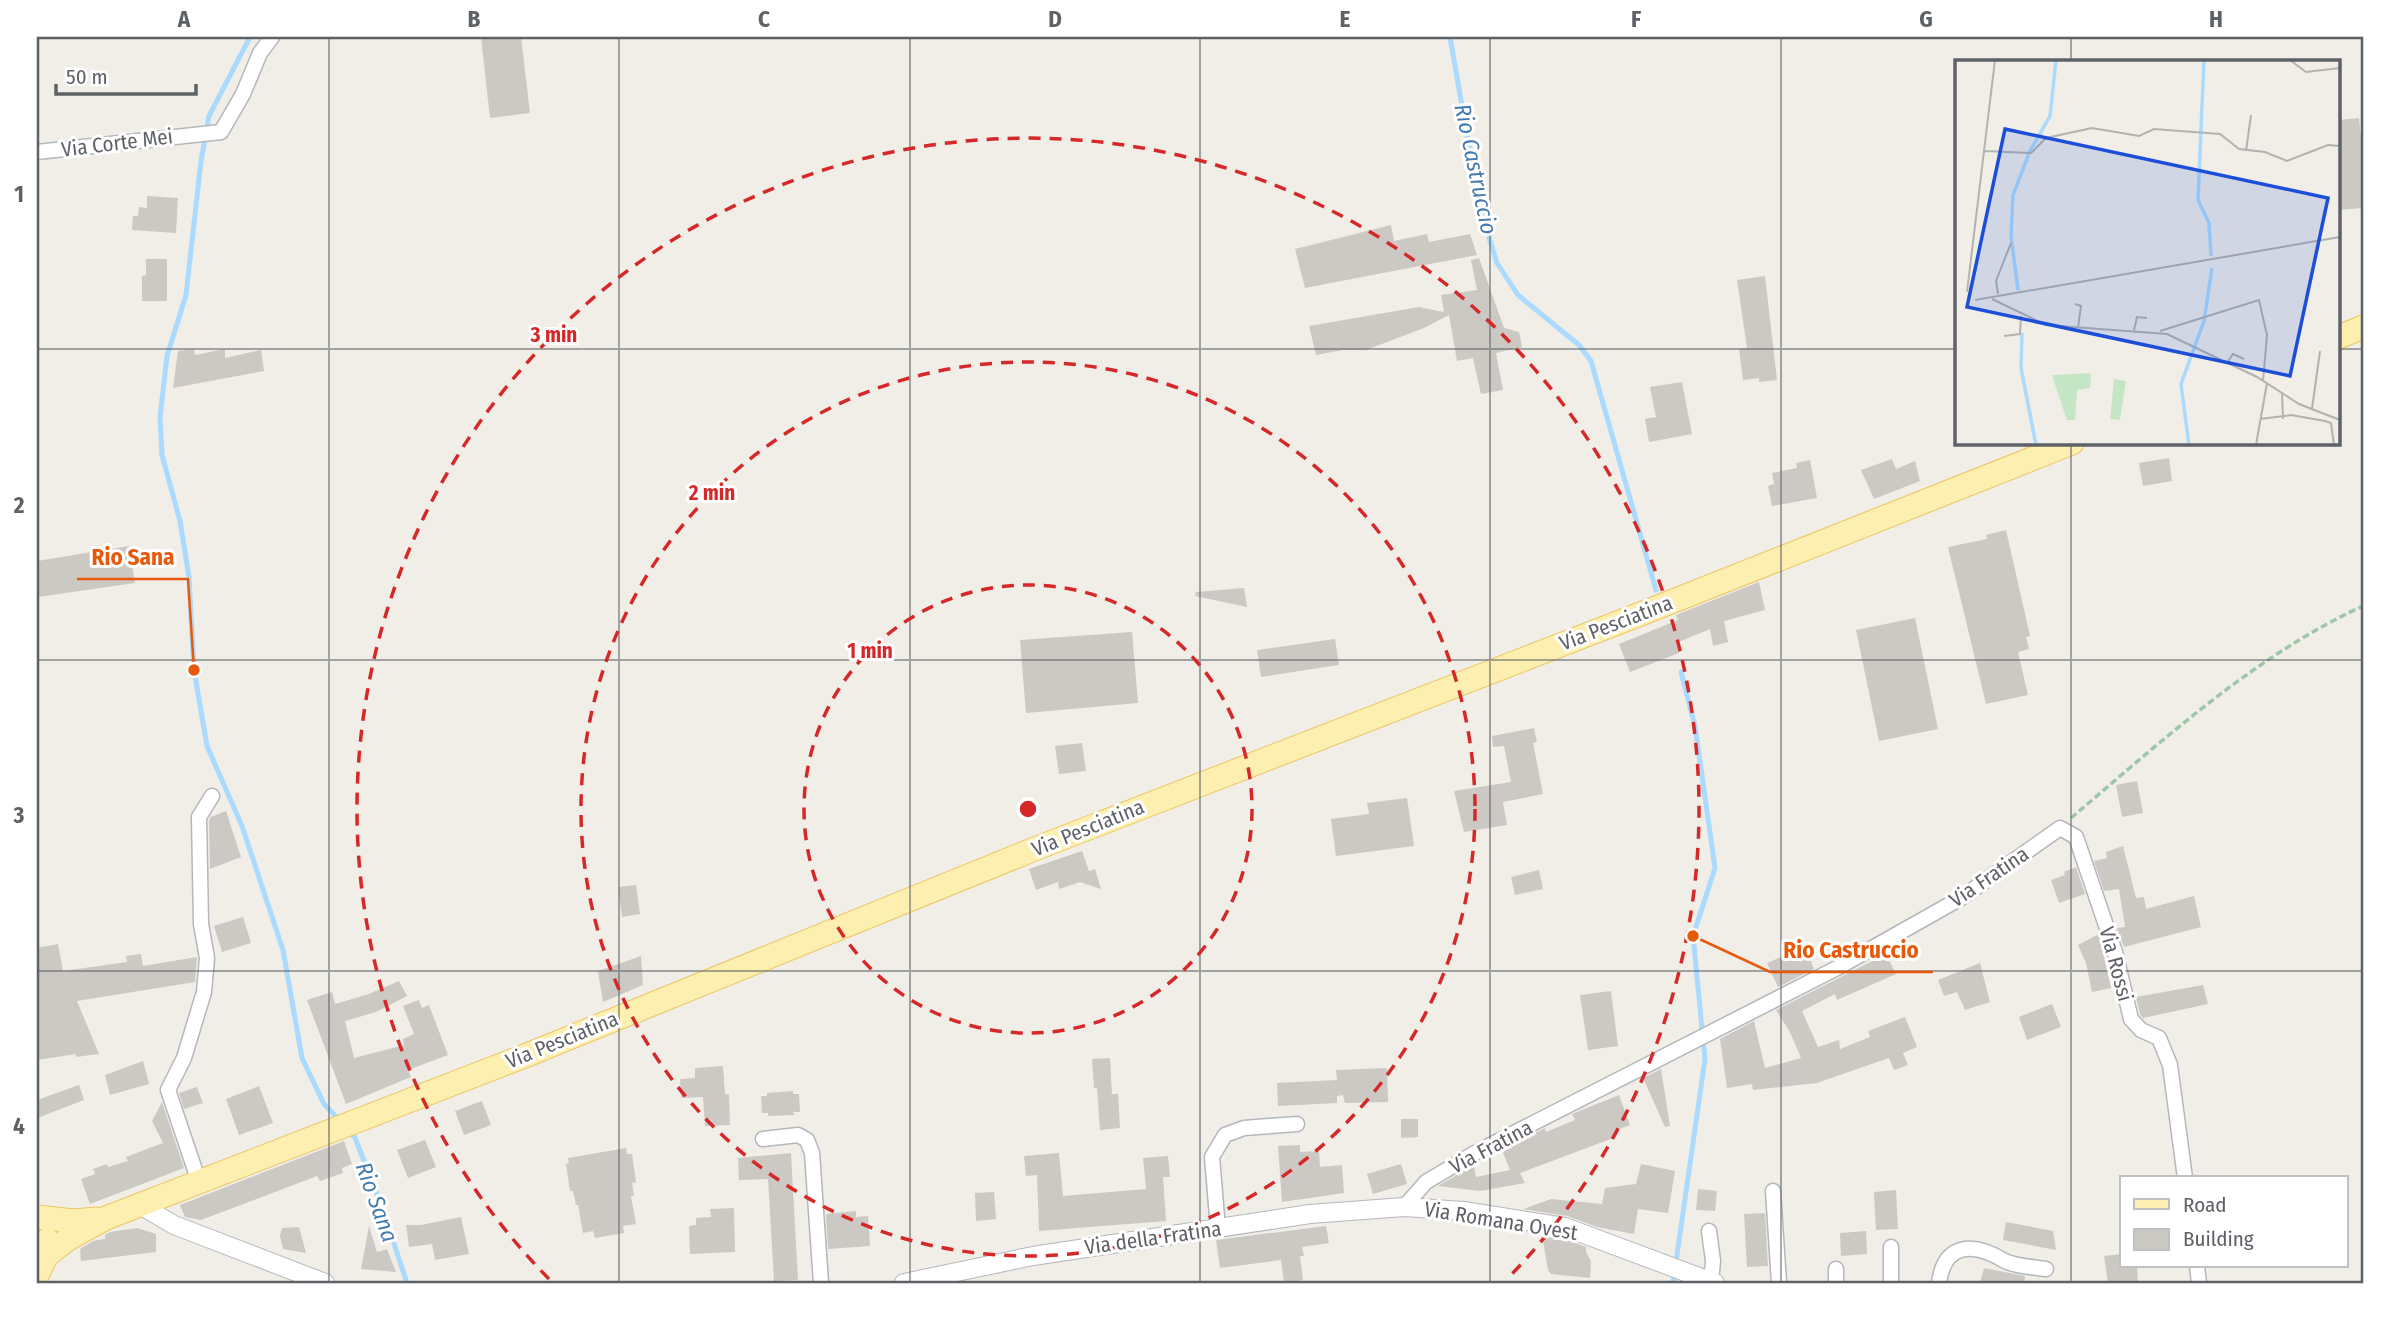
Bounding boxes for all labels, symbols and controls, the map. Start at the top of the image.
text: A [177,5,191,33]
text: B [468,5,481,33]
text: C [758,5,770,33]
text: D [1048,5,1062,33]
text: E [1340,5,1351,33]
text: F [1631,5,1641,33]
text: G [1919,5,1933,33]
text: H [2209,5,2223,33]
scale bar [56,52,196,96]
inset map [1955,60,2340,444]
text: 50 m [66,64,108,90]
water label: Rio Castruccio [1448,101,1504,237]
street label: Via Corte Mei [60,123,174,163]
text: 1 [14,180,24,208]
text: 3 min [530,322,577,348]
text: 2 min [688,480,735,506]
text: 2 [13,491,25,519]
callout: Rio Sana [77,535,188,579]
text: Rio Sana [92,543,174,571]
street label: Via Pesciatina [1556,590,1676,656]
text: 1 min [847,638,893,664]
street label: Via Pesciatina [1028,794,1148,862]
centre of rings [1016,797,1040,821]
text: 3 [13,801,25,829]
street label: Via Fratina [1944,841,2034,913]
street label: Via Rossi [2094,924,2138,1004]
callout: Rio Castruccio [1770,928,1933,972]
text: Rio Castruccio [1783,936,1919,964]
street label: Via Pesciatina [502,1006,622,1074]
text: 4 [13,1112,25,1140]
street label: Via Fratina [1445,1114,1537,1180]
water label: Rio Sana [350,1158,404,1246]
legend [2120,1176,2348,1268]
text: Road [2183,1192,2227,1218]
street label: Via Romana Ovest [1423,1196,1580,1246]
street label: Via della Fratina [1083,1216,1223,1260]
text: Building [2183,1226,2254,1252]

